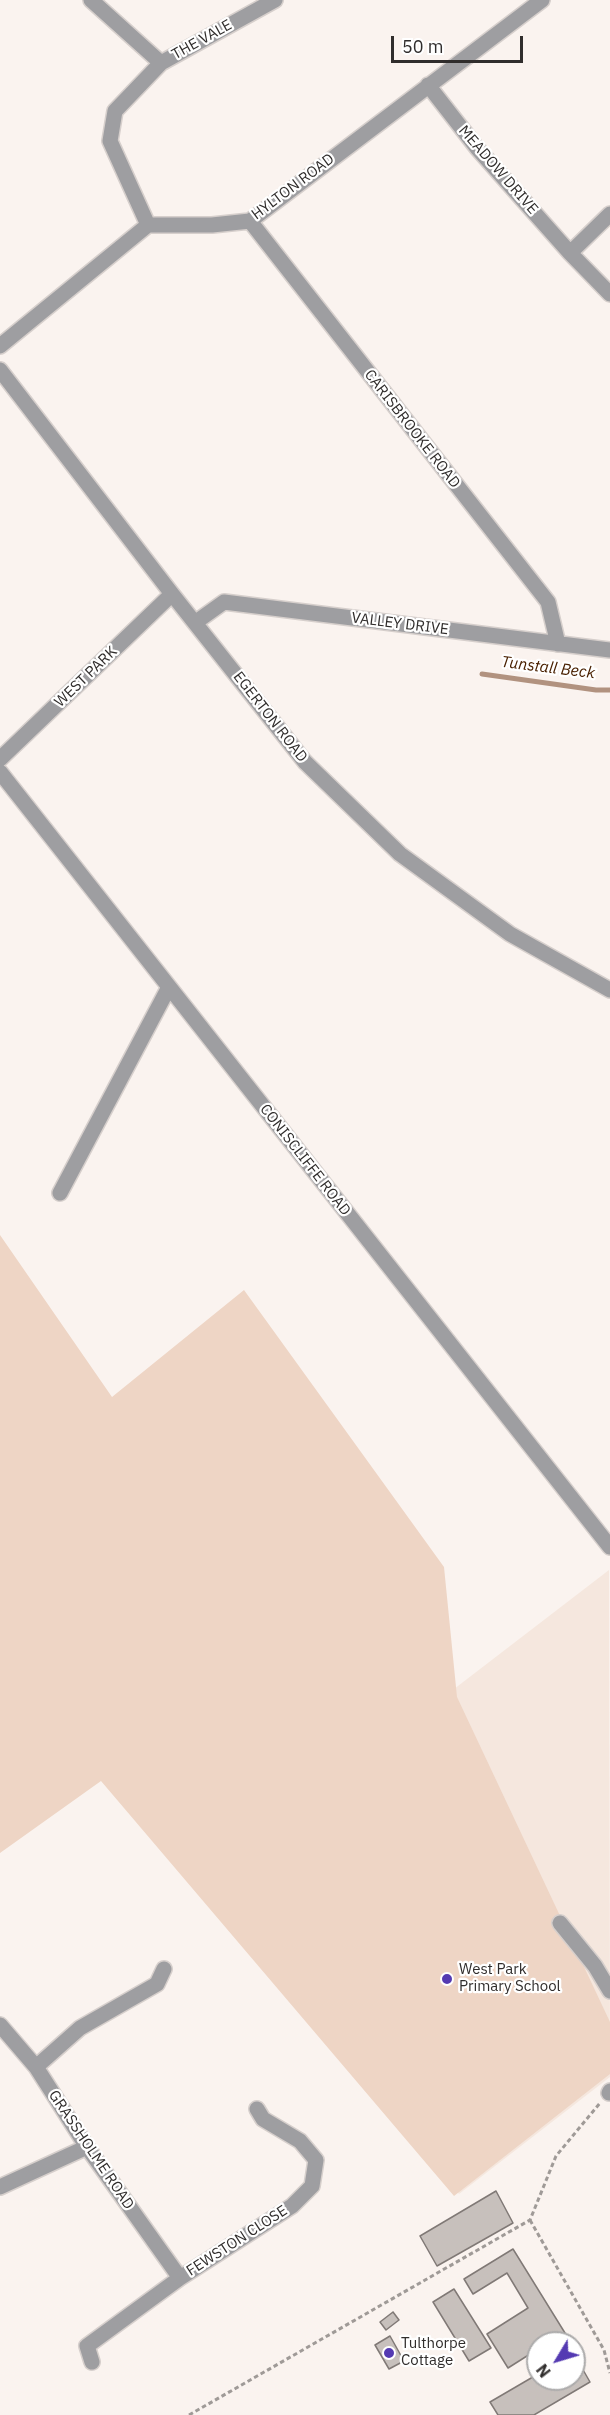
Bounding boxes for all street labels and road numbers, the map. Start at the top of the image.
street label: THE VALE [169,16,235,64]
street label: MEADOW DRIVE [455,122,541,218]
street label: HYLTON ROAD [248,150,338,224]
street label: CARISBROOKE ROAD [360,366,464,492]
street label: VALLEY DRIVE [350,609,450,639]
street label: WEST PARK [51,643,121,711]
street label: EGERTON ROAD [229,668,311,766]
street label: CONISCLIFFE ROAD [256,1101,354,1219]
street label: GRASSHOLME ROAD [44,2087,138,2213]
street label: FEWSTON CLOSE [183,2202,291,2280]

